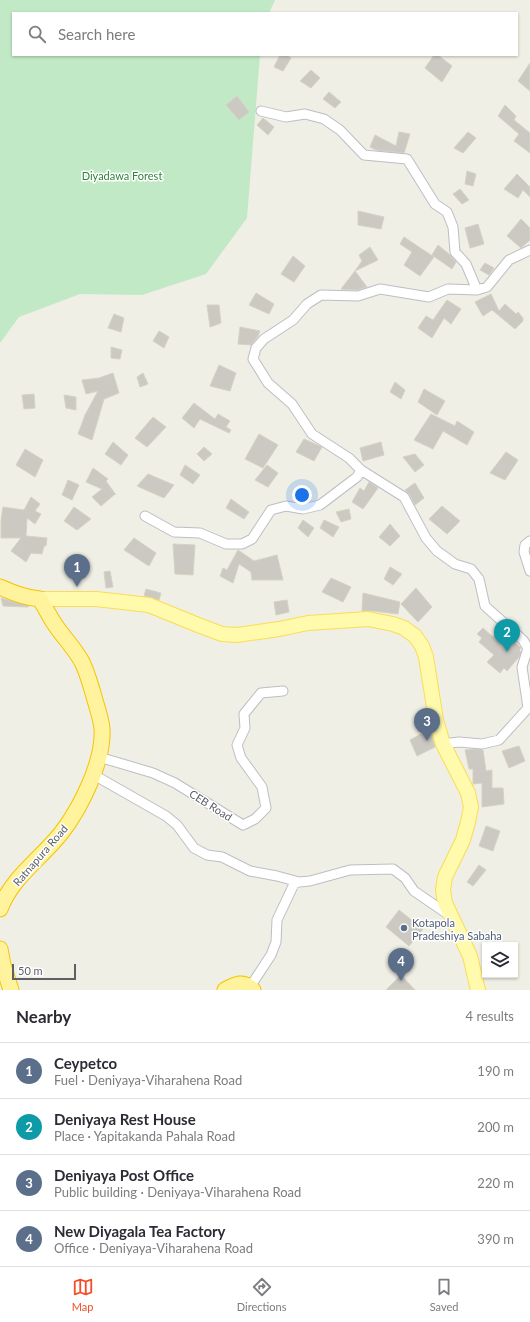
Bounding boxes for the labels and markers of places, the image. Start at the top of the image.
pin: 1 [64,554,90,587]
pin: 2 [494,619,520,652]
pin: 3 [414,708,440,741]
place label: Kotapola Pradeshiya Sabaha [412,916,502,942]
marker: Kotapola Pradeshiya Sabaha [399,923,409,933]
pin: 4 [388,948,414,981]

